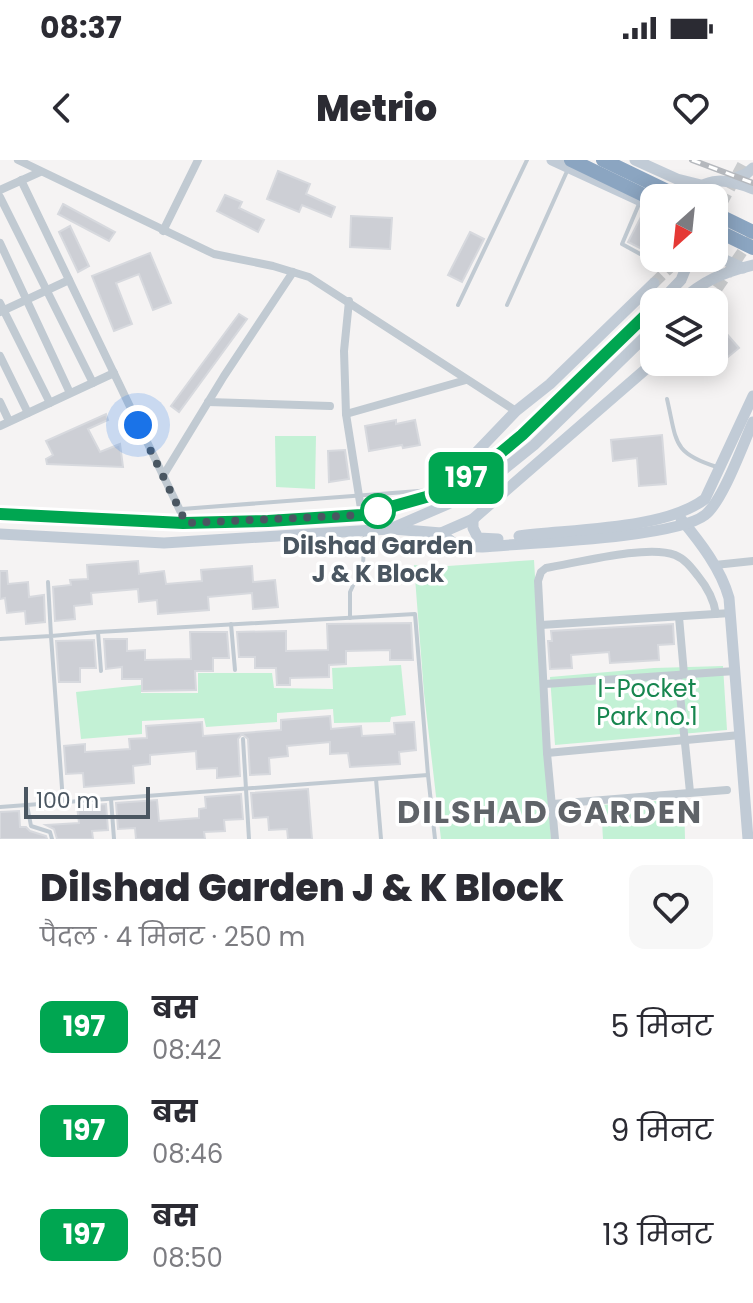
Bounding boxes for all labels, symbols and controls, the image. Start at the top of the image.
text: 08:37 [40,6,122,49]
text: Metrio [316,83,437,134]
icon: back [40,86,84,130]
icon: heart [669,86,713,130]
north arrow [640,184,728,272]
map controls [640,184,728,376]
button: layers [640,288,728,376]
your location [118,405,158,445]
line badge: 197 [420,452,512,504]
text: 197 [445,458,487,497]
marker: Dilshad Garden J & K Block [361,494,395,528]
place label: Dilshad Garden J & K Block [283,529,473,590]
park label: I-Pocket Park no.1 [596,672,698,733]
scale bar [24,783,150,819]
text: 100 m [36,785,99,816]
district label: DILSHAD GARDEN [397,789,703,834]
text: Dilshad Garden J & K Block [40,861,564,914]
button: heart [629,865,713,949]
text: पैदल · 4 मिनट · 250 m [40,919,305,955]
text: बस [152,986,197,1029]
text: 5 मिनट [611,1005,713,1048]
text: 197 [63,1007,105,1046]
text: 08:42 [152,1032,222,1068]
text: बस [152,1090,197,1133]
text: 9 मिनट [611,1109,713,1152]
text: 197 [63,1111,105,1150]
text: 08:46 [152,1136,223,1172]
text: बस [152,1194,197,1237]
text: 13 मिनट [602,1213,713,1256]
text: 197 [63,1215,105,1254]
text: 08:50 [152,1240,223,1276]

